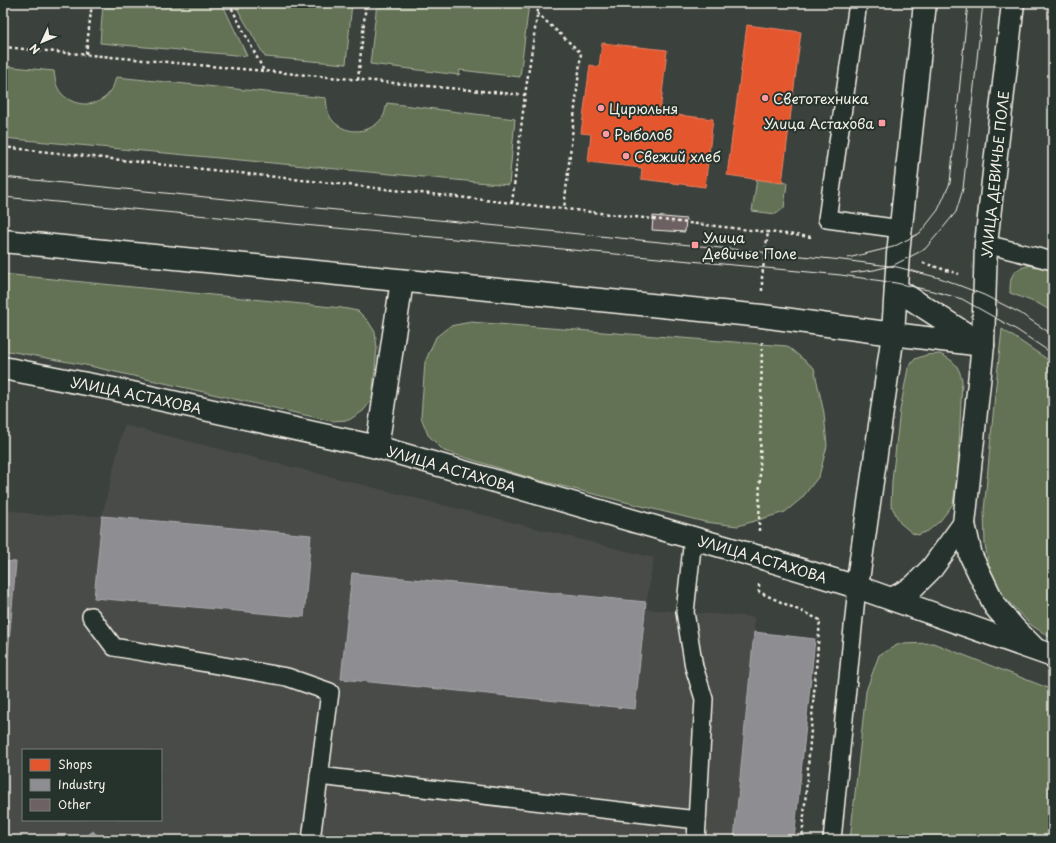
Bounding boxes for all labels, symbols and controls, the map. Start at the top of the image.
north arrow [22,22,62,62]
text: N [25,40,44,58]
place label: Светотехника [773,88,869,109]
street label: УЛИЦА ДЕВИЧЬЕ ПОЛЕ [976,89,1014,259]
marker: Светотехника [760,93,770,103]
place label: Цирюльня [609,98,678,119]
marker: Цирюльня [596,103,606,113]
place label: Улица Астахова [764,113,874,134]
marker: Улица Астахова [877,118,887,128]
place label: Рыболов [614,124,672,145]
marker: Рыболов [601,129,611,139]
place label: Свежий хлеб [634,146,721,167]
marker: Свежий хлеб [621,151,631,161]
place label: Улица Девичье Поле [702,227,797,264]
marker: Улица Девичье Поле [690,240,700,250]
street label: УЛИЦА АСТАХОВА [69,371,204,419]
street label: УЛИЦА АСТАХОВА [385,440,519,497]
street label: УЛИЦА АСТАХОВА [696,530,830,588]
legend [22,749,162,821]
text: Shops [58,755,93,773]
text: Industry [58,775,106,793]
text: Other [58,795,91,813]

